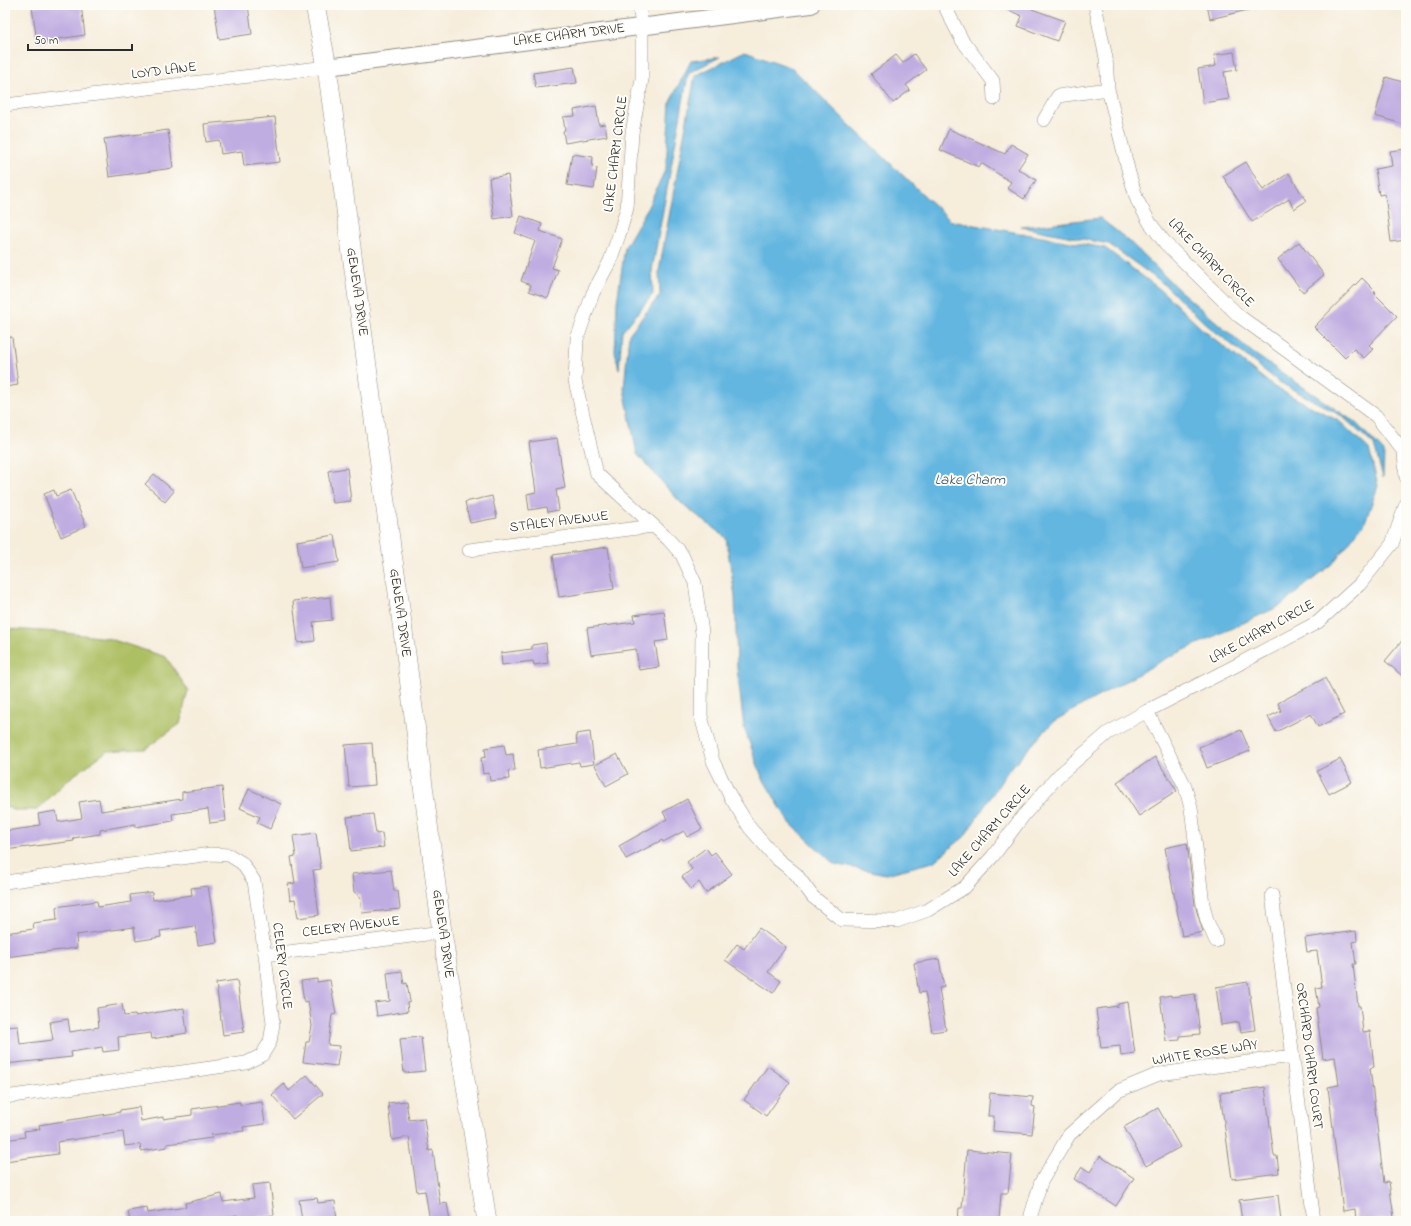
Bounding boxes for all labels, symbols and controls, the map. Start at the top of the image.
street label: LAKE CHARM DRIVE [512,18,626,52]
scale bar [28,26,132,52]
text: 50 m [34,32,58,50]
street label: LOYD LANE [130,57,198,85]
street label: LAKE CHARM CIRCLE [598,95,634,213]
street label: LAKE CHARM CIRCLE [1163,214,1259,312]
street label: GENEVA DRIVE [340,246,374,338]
water label: Lake Charm [935,469,1006,491]
street label: STALEY AVENUE [508,506,610,538]
street label: GENEVA DRIVE [383,567,417,659]
street label: LAKE CHARM CIRCLE [1206,594,1318,670]
street label: LAKE CHARM CIRCLE [944,780,1036,882]
street label: GENEVA DRIVE [426,888,460,980]
street label: CELERY AVENUE [301,911,401,943]
street label: CELERY CIRCLE [266,921,298,1011]
street label: ORCHARD CHARM COURT [1290,982,1328,1130]
street label: WHITE ROSE WAY [1151,1034,1260,1072]

